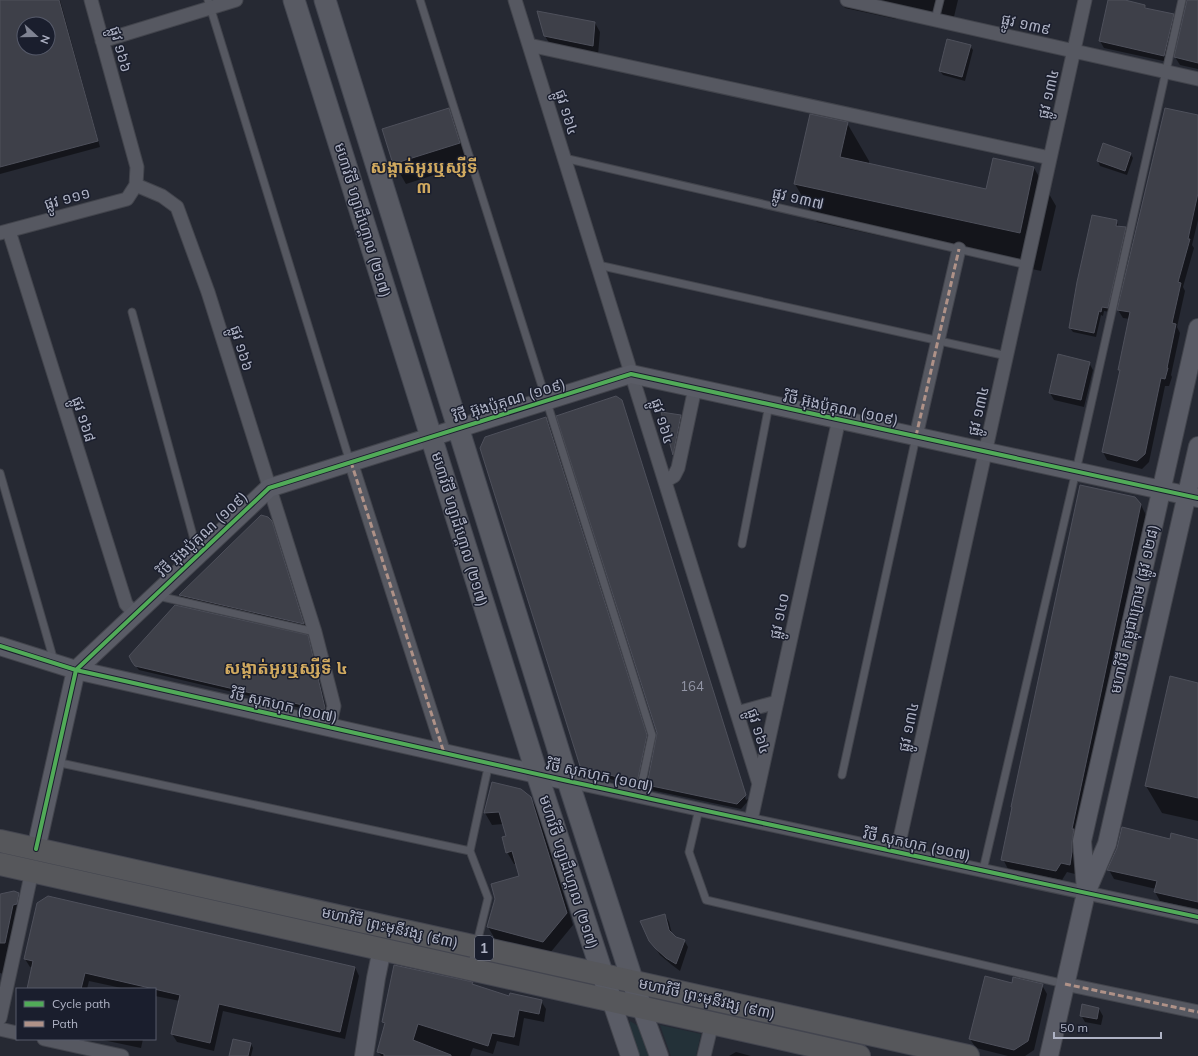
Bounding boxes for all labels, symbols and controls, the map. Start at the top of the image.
street label: ផ្លូវ ១៣៩ [998,9,1053,43]
north arrow [16,16,56,56]
street label: ផ្លូវ ១៦៦ [101,24,136,75]
text: N [37,33,53,46]
street label: ផ្លូវ ១៣៤ [1033,67,1067,122]
street label: ផ្លូវ ១៦៤ [547,87,583,139]
street label: មហាវិថី ហ្សាដឹហ្គោល (២១៧) [330,140,396,300]
district label: សង្កាត់អូរឬស្សីទី ៣ [370,156,478,197]
street label: ផ្លូវ ១១១ [42,183,93,218]
street label: ផ្លូវ ១៣៧ [769,183,826,217]
street label: ផ្លូវ ១៦៦ [222,323,258,375]
street label: វិថី អ៊ុងប៉ូគុណ (១០៩) [450,374,568,427]
street label: ផ្លូវ ១៣៤ [963,384,997,439]
street label: វិថី អ៊ុងប៉ូគុណ (១០៩) [782,387,900,430]
street label: ផ្លូវ ១៦៨ [63,394,100,446]
street label: ផ្លូវ ១៦៤ [643,396,679,448]
street label: មហាវិថី ហ្សាដឹហ្គោល (២១៧) [427,449,493,609]
street label: វិថី អ៊ុងប៉ូគុណ (១០៩) [153,487,252,581]
street label: មហាវិថី កម្ពុជាក្រោម (ផ្លូវ ១២៨) [1105,523,1167,696]
street label: ផ្លូវ ១៤០ [765,591,798,642]
district label: សង្កាត់អូរឬស្សីទី ៤ [224,657,348,679]
house number: 164 [680,678,704,694]
street label: វិថី សុកហុក (១០៧) [228,683,339,727]
street label: ផ្លូវ ១៣៤ [893,700,927,754]
street label: ផ្លូវ ១៦៤ [739,706,775,758]
street label: វិថី សុកហុក (១០៧) [544,754,656,796]
street label: មហាវិថី ហ្សាដឹហ្គោល (២១៧) [535,793,603,952]
street label: វិថី សុកហុក (១០៧) [861,823,973,865]
street label: មហាវិថី ព្រះមុនីវង្ស (៩៣) [320,902,460,952]
road number: 1 [475,936,493,960]
street label: មហាវិថី ព្រះមុនីវង្ស (៩៣) [637,973,777,1023]
legend [16,988,156,1040]
text: Cycle path [52,996,110,1011]
scale bar [1054,1014,1161,1040]
text: Path [52,1016,78,1031]
text: 50 m [1060,1020,1088,1035]

